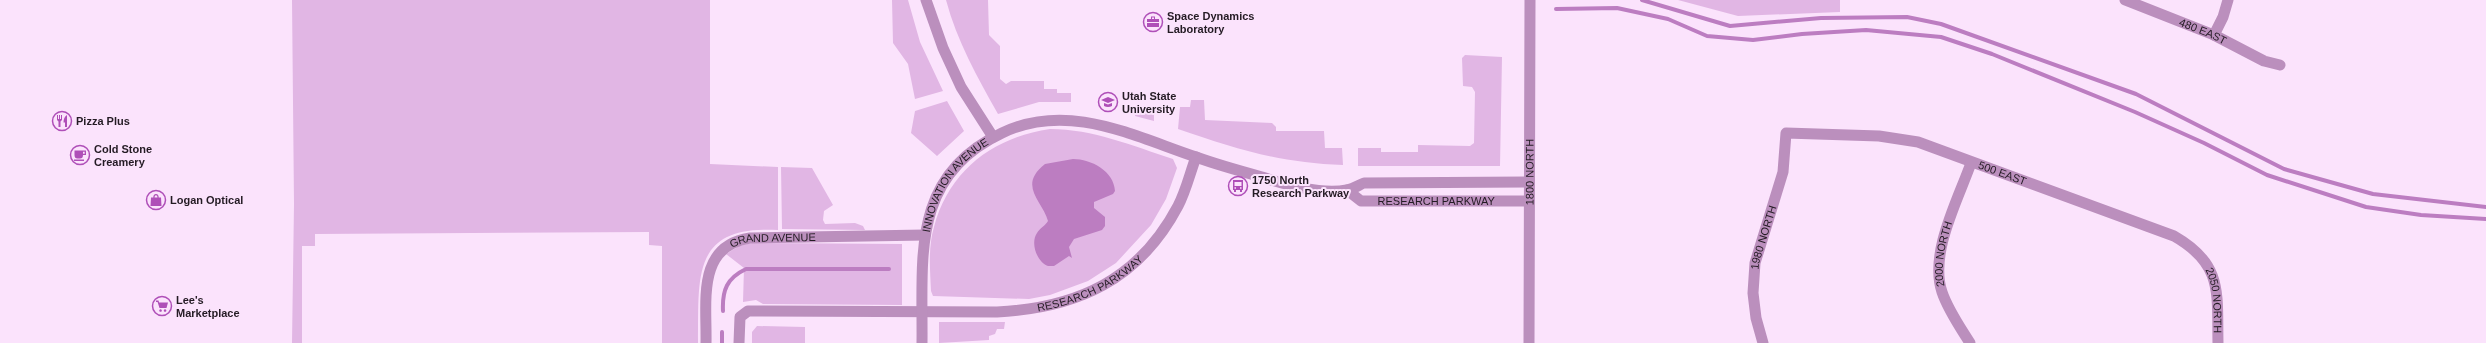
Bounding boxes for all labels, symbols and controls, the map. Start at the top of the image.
place label: Space Dynamics Laboratory [1167,10,1254,35]
office icon: Space Dynamics Laboratory [1142,11,1164,33]
street label: 480 EAST [2178,16,2229,47]
place label: Utah State University [1122,90,1176,115]
school or university icon: Utah State University [1097,91,1119,113]
restaurant icon: Pizza Plus [51,110,73,132]
place label: Pizza Plus [76,115,130,127]
street label: INNOVATION AVENUE [920,136,990,233]
street label: 1800 NORTH [1523,139,1536,205]
place label: Cold Stone Creamery [94,143,152,168]
cafe icon: Cold Stone Creamery [69,144,91,166]
street label: 500 EAST [1977,159,2028,187]
place label: 1750 North Research Parkway [1252,174,1350,199]
bus stop icon: 1750 North Research Parkway [1227,175,1249,197]
shop icon: Logan Optical [145,189,167,211]
place label: Logan Optical [170,194,243,206]
street label: RESEARCH PARKWAY [1378,195,1495,207]
street label: 1980 NORTH [1749,204,1778,270]
street label: 2000 NORTH [1933,220,1954,288]
street label: GRAND AVENUE [728,231,816,250]
street label: RESEARCH PARKWAY [1036,252,1145,314]
street label: 2050 NORTH [2204,265,2224,333]
place label: Lee's Marketplace [176,294,240,319]
supermarket icon: Lee's Marketplace [151,295,173,317]

